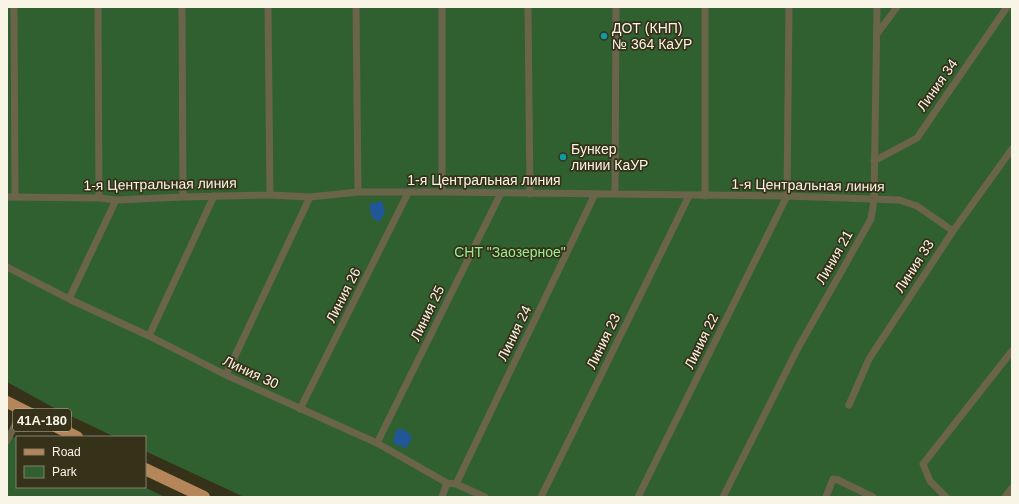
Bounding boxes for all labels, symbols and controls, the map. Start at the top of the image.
place label: ДОТ (КНП) № 364 КаУР [612,20,692,52]
marker: ДОТ (КНП) № 364 КаУР [599,31,609,41]
street label: Линия 34 [913,56,961,114]
place label: Бункер линии КаУР [571,141,648,173]
marker: Бункер линии КаУР [558,152,568,162]
street label: 1-я Центральная линия [407,172,561,188]
street label: 1-я Центральная линия [83,175,237,193]
street label: 1-я Центральная линия [731,176,885,194]
street label: Линия 21 [812,227,856,287]
street label: Линия 33 [891,236,937,295]
park label: СНТ "Заозерное" [454,244,566,260]
street label: Линия 26 [322,265,364,325]
street label: Линия 25 [407,283,447,343]
street label: Линия 24 [494,303,534,363]
street label: Линия 23 [583,311,623,371]
street label: Линия 22 [681,311,721,371]
street label: Линия 30 [221,352,282,392]
road number: 41А-180 [13,409,71,431]
legend [16,436,146,488]
text: Road [52,445,81,459]
text: Park [52,465,78,479]

